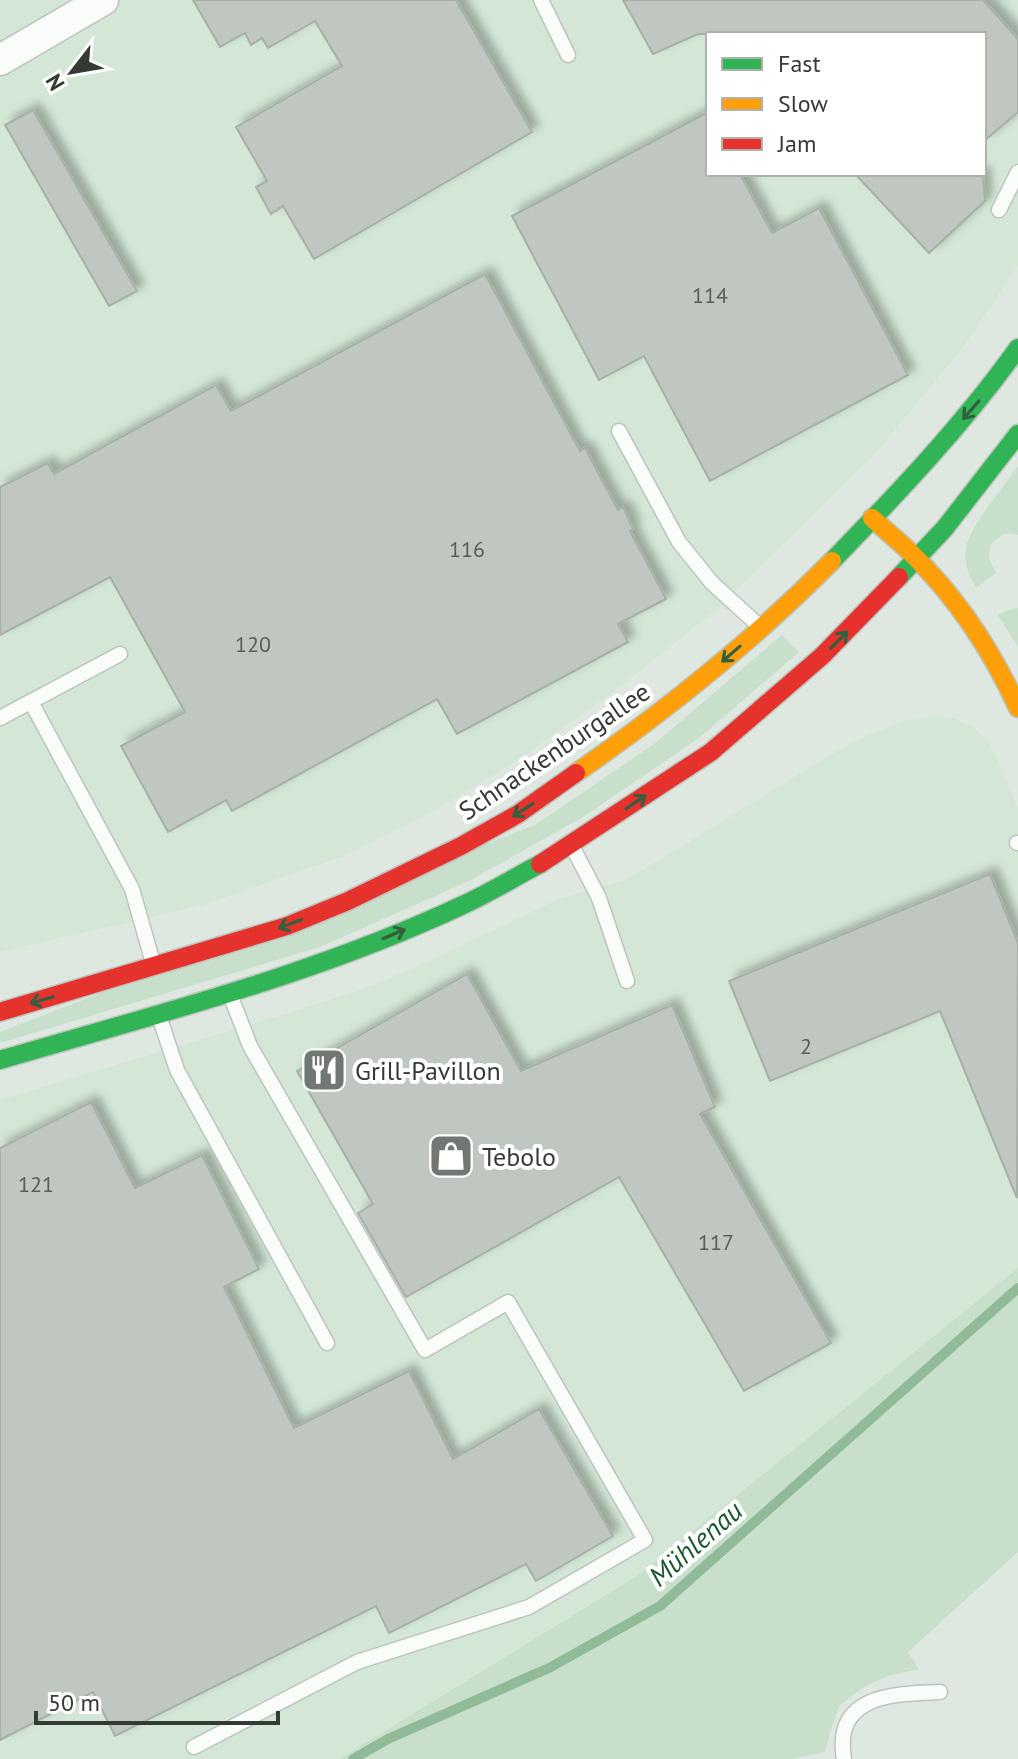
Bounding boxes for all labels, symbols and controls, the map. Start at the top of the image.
north arrow [32,32,112,112]
legend [706,32,986,176]
text: Fast [778,48,821,79]
text: N [39,69,71,96]
text: Slow [778,88,828,119]
text: Jam [777,128,816,159]
house number: 114 [692,281,728,309]
one-way arrow [962,399,980,419]
house number: 116 [449,535,485,563]
house number: 120 [235,630,271,658]
one-way arrow [829,631,848,650]
one-way arrow [721,644,742,662]
street label: Schnackenburgallee [452,675,656,827]
one-way arrow [625,794,647,811]
one-way arrow [513,801,535,818]
one-way arrow [278,918,303,933]
one-way arrow [381,926,406,940]
one-way arrow [29,993,55,1008]
house number: 2 [800,1032,812,1060]
restaurant icon: Grill-Pavillon [300,1046,348,1094]
place label: Grill-Pavillon [355,1054,501,1087]
shop icon: Tebolo [427,1132,475,1180]
place label: Tebolo [482,1140,556,1173]
house number: 121 [18,1170,54,1198]
house number: 117 [698,1228,734,1256]
water label: Mühlenau [640,1492,750,1594]
scale bar [36,1675,278,1725]
text: 50 m [48,1687,100,1718]

